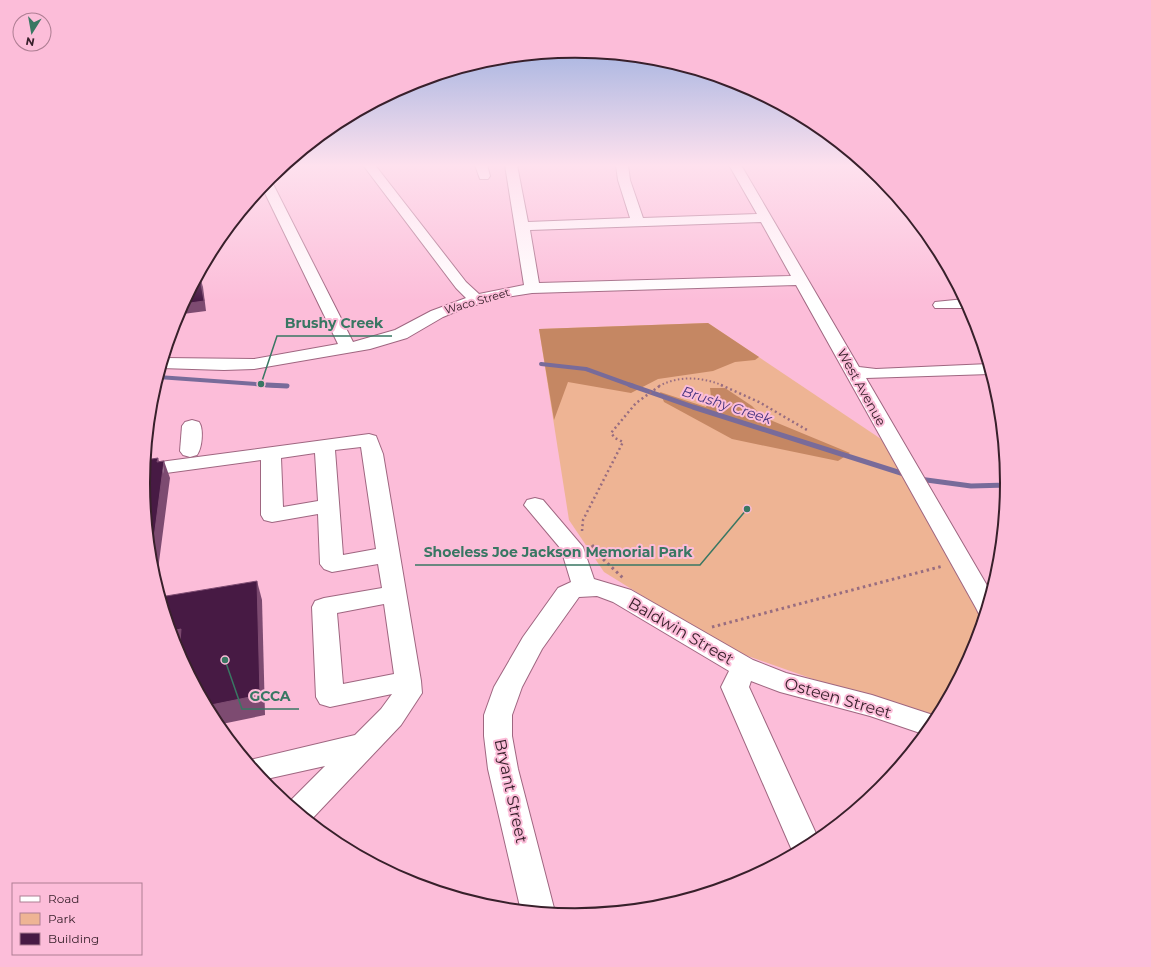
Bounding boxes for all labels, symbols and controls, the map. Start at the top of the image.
north arrow [12,12,52,52]
text: N [24,34,36,50]
street label: Waco Street [443,285,512,317]
callout: Brushy Creek [277,310,392,336]
text: Brushy Creek [285,314,384,332]
street label: West Avenue [834,346,890,428]
water label: Brushy Creek [680,382,775,428]
callout: Shoeless Joe Jackson Memorial Park [415,539,700,565]
text: Shoeless Joe Jackson Memorial Park [424,543,693,561]
street label: Baldwin Street [625,593,737,669]
street label: Osteen Street [782,674,894,722]
callout: GCCA [242,683,299,709]
text: GCCA [249,687,291,705]
street label: Bryant Street [491,737,531,845]
legend [12,883,142,955]
text: Road [48,891,79,906]
text: Park [48,911,76,926]
text: Building [48,931,99,946]

